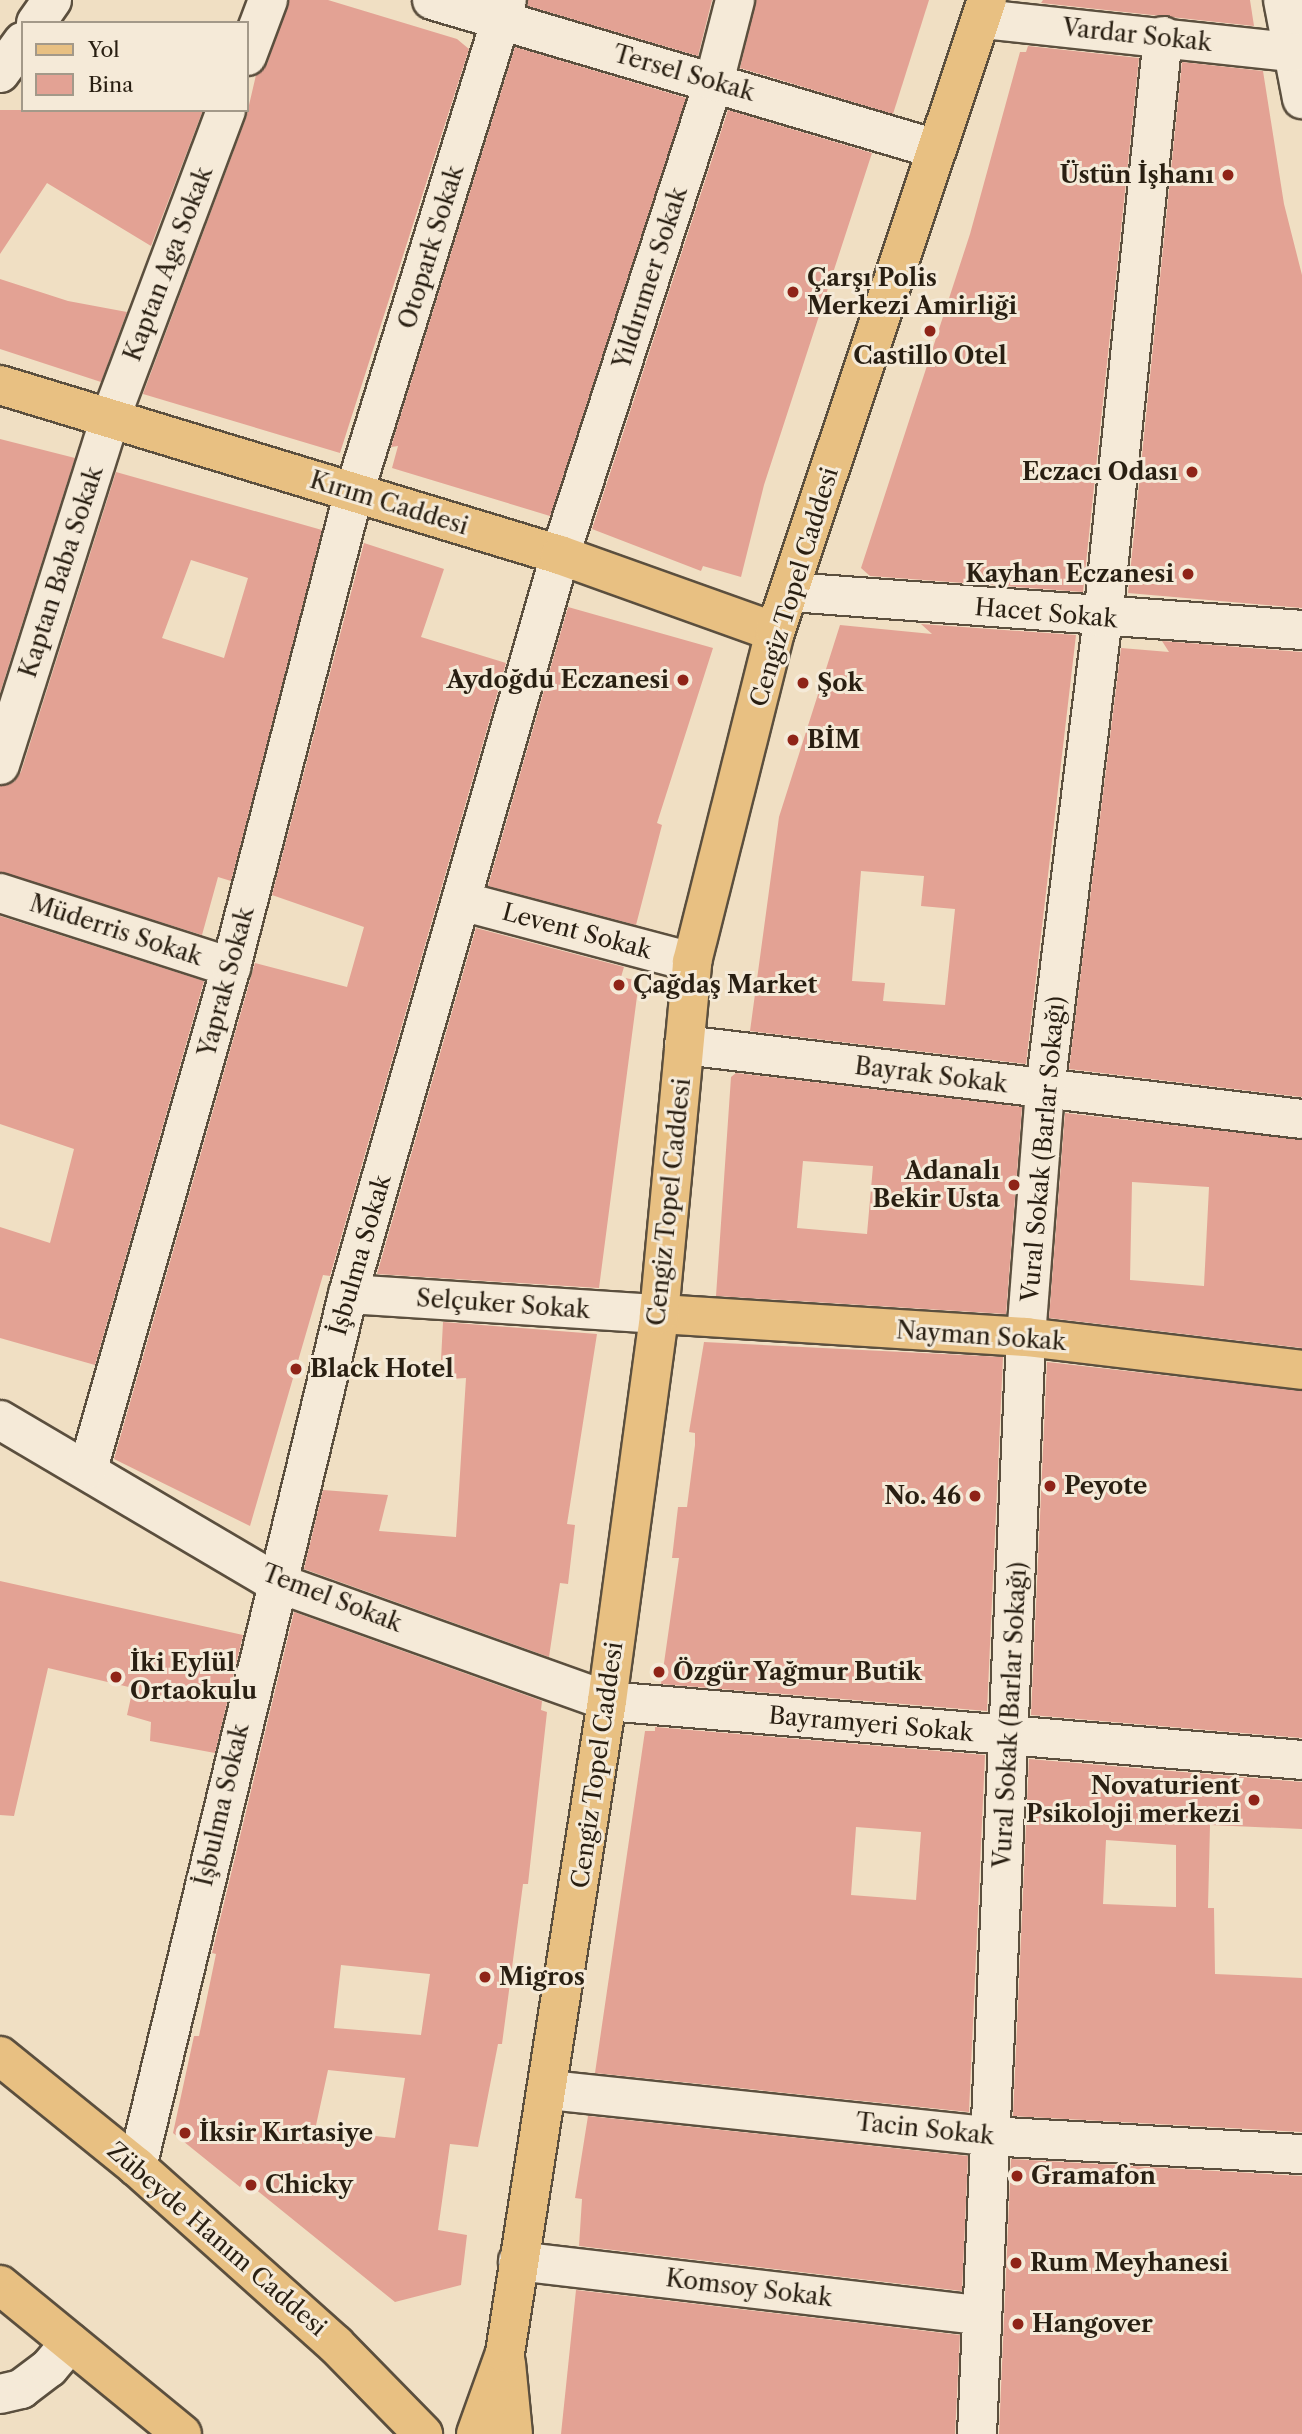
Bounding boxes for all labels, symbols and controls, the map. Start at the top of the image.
street label: Vardar Sokak [1061,13,1213,57]
legend [21,21,248,112]
text: Yol [88,37,120,62]
street label: Tersel Sokak [610,39,758,107]
text: Bina [88,72,133,97]
place label: Üstün İşhanı [1060,161,1214,189]
street label: Kaptan Aga Sokak [117,162,219,366]
street label: Otopark Sokak [392,162,470,332]
marker: Üstün İşhanı [1220,167,1236,183]
street label: Yıldırımer Sokak [607,183,693,373]
place label: Çarşı Polis Merkezi Amirliği [807,264,1018,320]
marker: Çarşı Polis Merkezi Amirliği [785,284,801,300]
marker: Castillo Otel [922,323,938,339]
place label: Castillo Otel [853,342,1007,370]
place label: Eczacı Odası [1022,458,1178,486]
street label: Kaptan Baba Sokak [13,463,109,681]
street label: Cengiz Topel Caddesi [744,464,844,710]
marker: Eczacı Odası [1184,464,1200,480]
street label: Kırım Caddesi [307,465,471,541]
place label: Kayhan Eczanesi [965,560,1174,588]
marker: Kayhan Eczanesi [1180,566,1196,582]
street label: Hacet Sokak [974,592,1118,634]
place label: Aydoğdu Eczanesi [446,666,669,694]
place label: Şok [817,669,863,697]
marker: Aydoğdu Eczanesi [675,672,691,688]
marker: Şok [795,675,811,691]
place label: BİM [807,726,860,754]
marker: BİM [785,732,801,748]
street label: Müderris Sokak [26,889,206,971]
street label: Levent Sokak [499,897,655,965]
street label: Yaprak Sokak [192,904,260,1060]
place label: Çağdaş Market [633,971,817,999]
marker: Çağdaş Market [611,977,627,993]
street label: Vural Sokak (Barlar Sokağı) [1015,995,1071,1303]
street label: Bayrak Sokak [853,1051,1009,1099]
street label: Cengiz Topel Caddesi [642,1076,696,1328]
place label: Adanalı Bekir Usta [872,1157,1000,1213]
street label: İşbulma Sokak [323,1171,397,1339]
marker: Adanalı Bekir Usta [1006,1177,1022,1193]
street label: Selçuker Sokak [415,1284,591,1324]
street label: Nayman Sokak [895,1316,1067,1356]
place label: Black Hotel [310,1355,454,1383]
marker: Black Hotel [288,1361,304,1377]
place label: Peyote [1064,1472,1147,1500]
marker: Peyote [1042,1478,1058,1494]
place label: No. 46 [884,1482,961,1510]
marker: No. 46 [967,1488,983,1504]
street label: Temel Sokak [258,1558,406,1638]
street label: Vural Sokak (Barlar Sokağı) [988,1561,1032,1869]
street label: Cengiz Topel Caddesi [565,1639,629,1891]
place label: İki Eylül Ortaokulu [130,1649,257,1705]
place label: Özgür Yağmur Butik [673,1658,923,1686]
marker: Özgür Yağmur Butik [651,1664,667,1680]
marker: İki Eylül Ortaokulu [108,1669,124,1685]
street label: Bayramyeri Sokak [767,1701,975,1747]
street label: İşbulma Sokak [189,1721,255,1889]
place label: Novaturient Psikoloji merkezi [1026,1772,1240,1828]
marker: Novaturient Psikoloji merkezi [1246,1792,1262,1808]
place label: Migros [499,1963,585,1991]
marker: Migros [477,1969,493,1985]
street label: Tacin Sokak [855,2107,995,2151]
place label: İksir Kırtasiye [199,2119,373,2147]
marker: İksir Kırtasiye [177,2125,193,2141]
street label: Zübeyde Hanım Caddesi [102,2136,332,2342]
place label: Gramafon [1031,2162,1156,2190]
marker: Gramafon [1009,2168,1025,2184]
place label: Chicky [265,2171,353,2199]
marker: Chicky [243,2177,259,2193]
place label: Rum Meyhanesi [1030,2249,1229,2277]
marker: Rum Meyhanesi [1008,2255,1024,2271]
street label: Komsoy Sokak [664,2263,834,2313]
place label: Hangover [1032,2310,1153,2338]
marker: Hangover [1010,2316,1026,2332]

